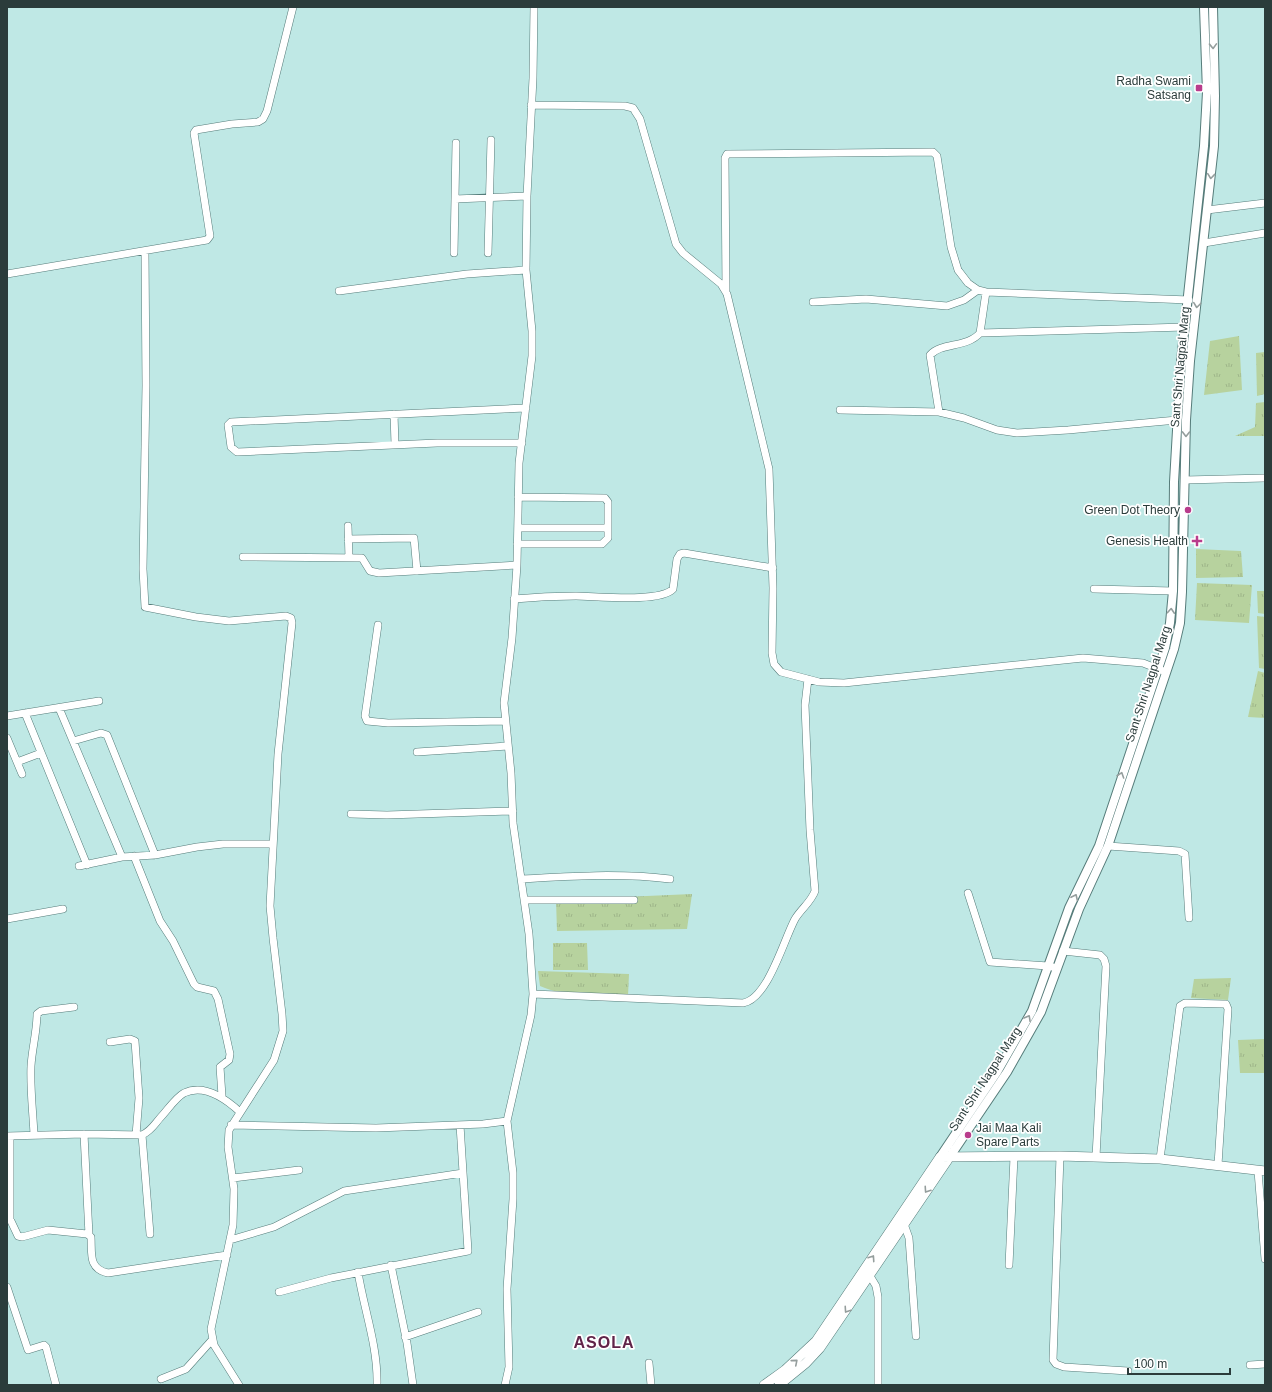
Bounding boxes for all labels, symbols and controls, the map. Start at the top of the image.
one-way arrow [1209,43,1218,49]
place label: Radha Swami Satsang [1116,74,1191,102]
marker: Radha Swami Satsang [1194,83,1204,93]
one-way arrow [1207,173,1216,179]
one-way arrow [1193,302,1202,308]
street label: Sant Shri Nagpal Marg [1168,306,1192,428]
one-way arrow [1182,431,1190,437]
place label: Green Dot Theory [1084,503,1180,517]
marker: Green Dot Theory [1183,505,1193,515]
place label: Genesis Health [1106,534,1188,548]
marker: Genesis Health [1191,535,1203,547]
one-way arrow [1167,608,1176,614]
street label: Sant Shri Nagpal Marg [1123,624,1173,744]
one-way arrow [1116,772,1125,779]
one-way arrow [1070,893,1078,901]
one-way arrow [1024,1015,1031,1022]
street label: Sant Shri Nagpal Marg [946,1024,1024,1134]
place label: Jai Maa Kali Spare Parts [976,1121,1041,1149]
marker: Jai Maa Kali Spare Parts [963,1130,973,1140]
one-way arrow [924,1186,932,1193]
one-way arrow [867,1255,874,1262]
one-way arrow [844,1306,852,1313]
district label: ASOLA [574,1334,635,1351]
scale bar [1128,1350,1230,1376]
text: 100 m [1134,1357,1167,1371]
one-way arrow [791,1359,798,1366]

